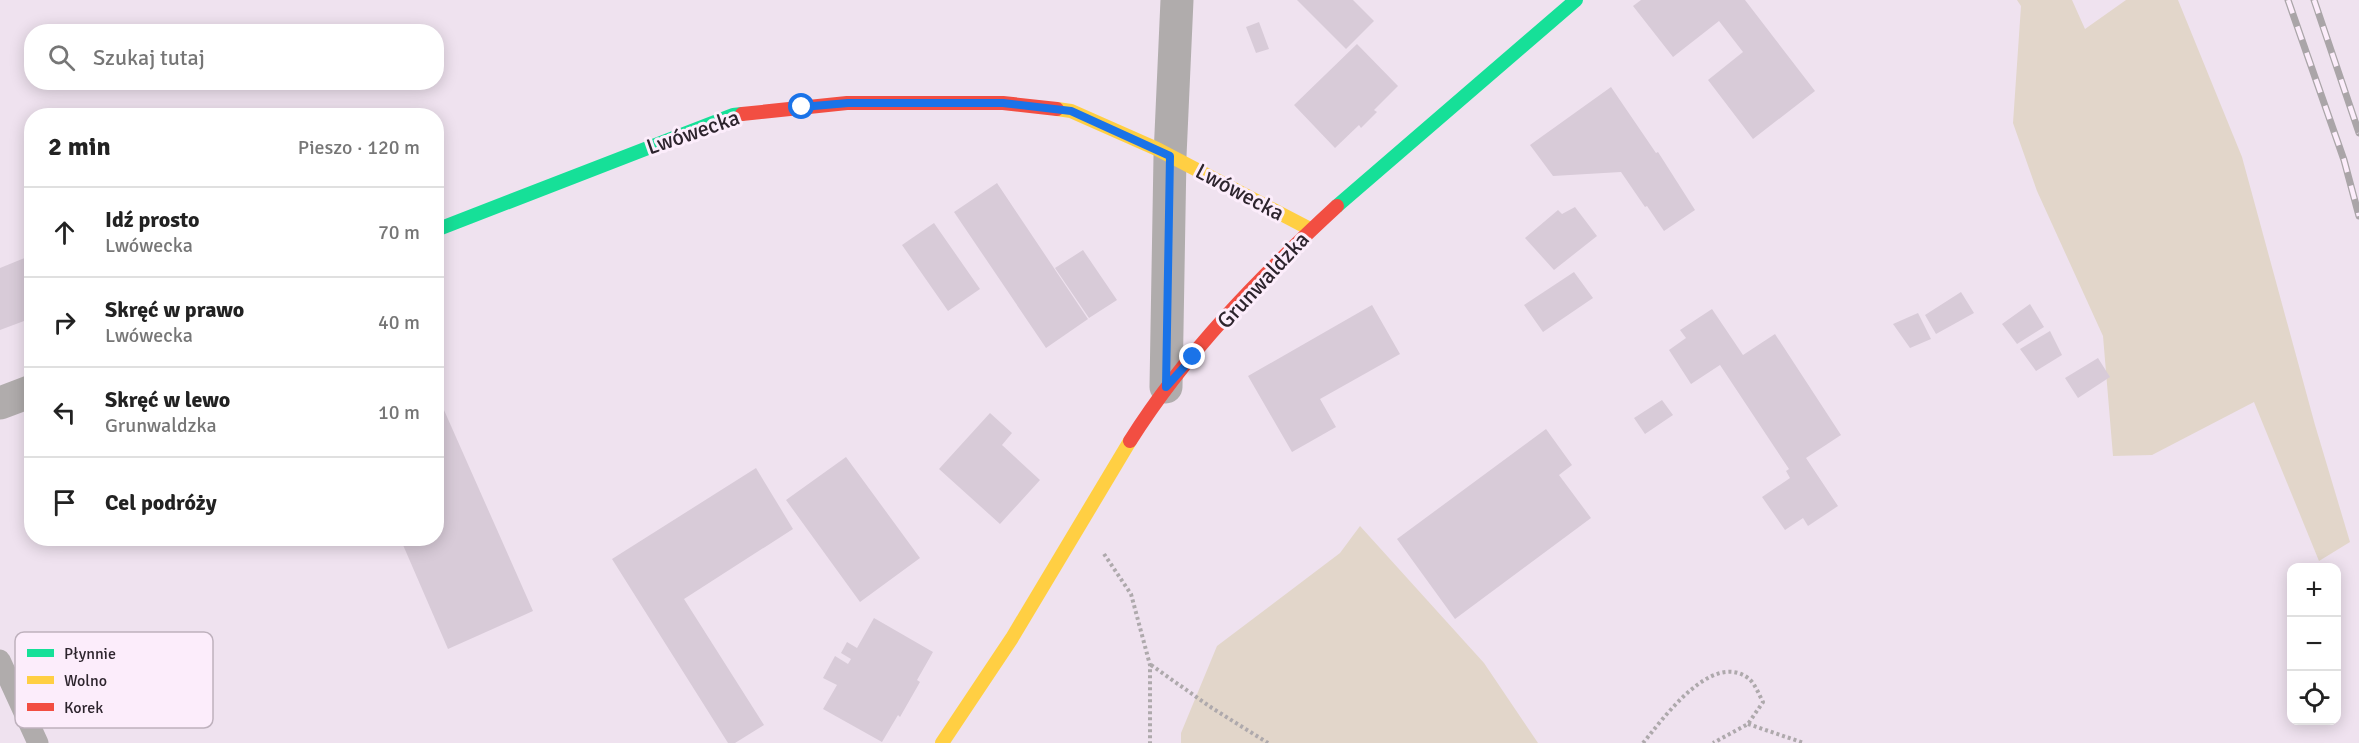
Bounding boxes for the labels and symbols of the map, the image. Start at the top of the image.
route start [788,93,814,119]
street label: Lwówecka [643,104,743,160]
street label: Lwówecka [1191,157,1289,227]
street label: Grunwaldzka [1211,226,1315,334]
route end [1179,343,1205,369]
legend [15,632,213,728]
text: Płynnie [64,644,116,664]
text: Wolno [64,671,107,691]
text: Korek [64,698,103,718]

